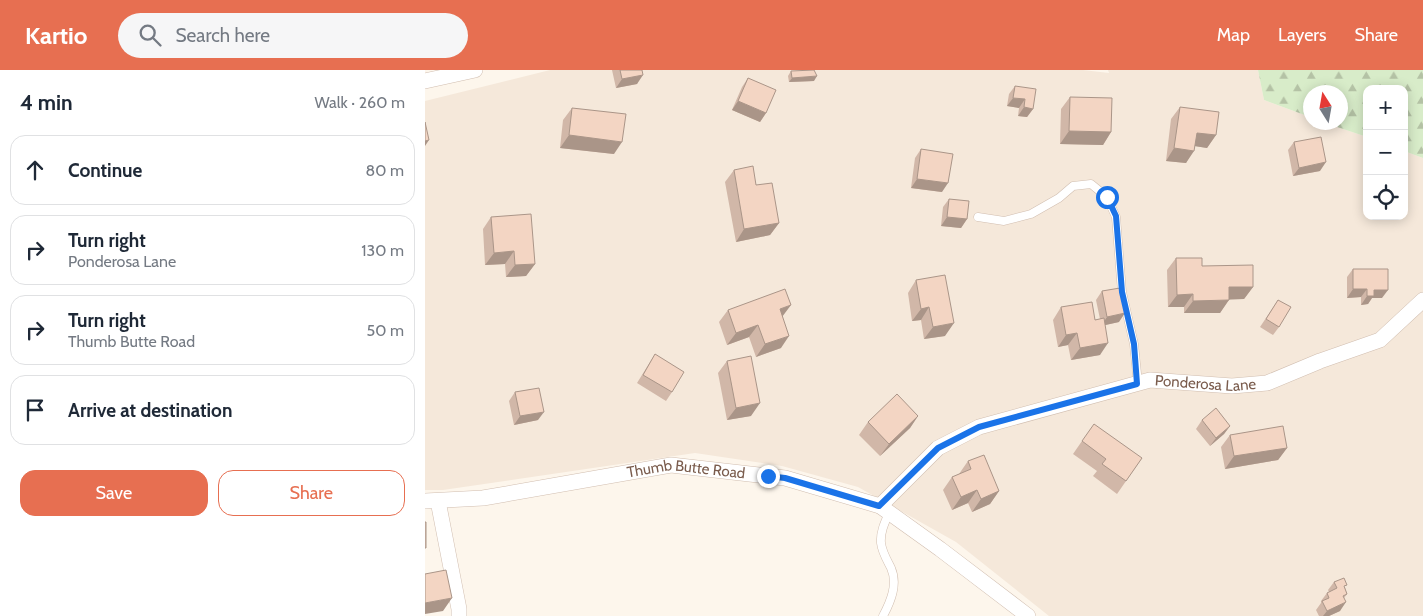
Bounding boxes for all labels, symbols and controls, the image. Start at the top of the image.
search box [118,13,468,58]
text: Kartio [25,21,88,50]
icon: search [136,21,164,49]
text: Search here [176,24,270,47]
text: Map [1217,24,1250,46]
text: Layers [1278,24,1327,46]
text: Share [1355,24,1398,46]
north arrow [1303,85,1348,130]
map controls [1363,85,1408,220]
button: + [1363,85,1408,130]
text: 4 min [20,90,73,115]
text: Walk · 260 m [315,93,405,112]
button: − [1363,130,1408,175]
icon: ahead [21,156,49,184]
text: Continue [68,159,142,182]
text: 80 m [366,161,404,180]
button: locate [1363,175,1408,220]
route start [1096,186,1119,209]
text: Turn right [68,229,146,252]
icon: right [21,236,49,264]
text: 130 m [361,241,404,260]
text: Ponderosa Lane [68,252,176,271]
text: Turn right [68,309,146,332]
icon: right [21,316,49,344]
text: 50 m [367,321,404,340]
text: Thumb Butte Road [68,332,195,351]
street label: Ponderosa Lane [1154,371,1257,395]
icon: arrive [21,396,49,424]
text: Arrive at destination [68,399,232,422]
street label: Thumb Butte Road [626,456,746,482]
route end [757,465,780,488]
button: Save [20,470,208,516]
button: Share [218,470,405,516]

